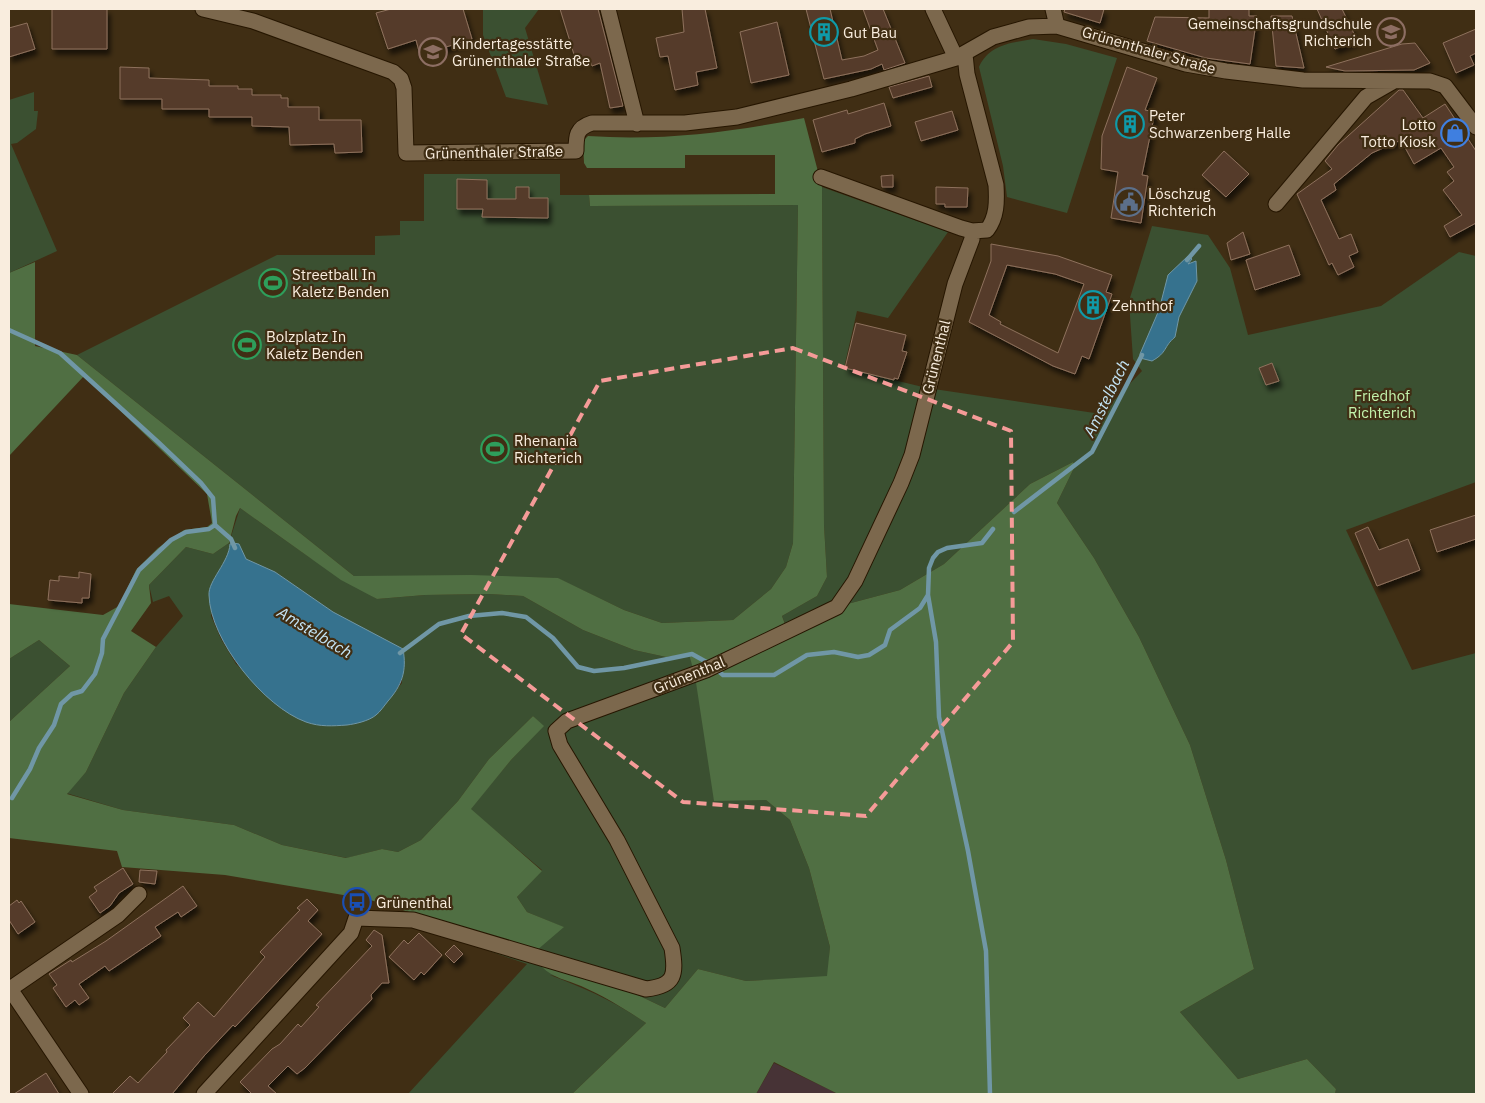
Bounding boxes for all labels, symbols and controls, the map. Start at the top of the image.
place label: Gemeinschaftsgrundschule Richterich [1188,14,1372,50]
building icon: Gut Bau [809,17,839,47]
school or university icon: Gemeinschaftsgrundschule Richterich [1376,17,1406,47]
street label: Grünenthaler Straße [1080,22,1218,78]
place label: Gut Bau [843,23,897,42]
place label: Kindertagesstätte Grünenthaler Straße [452,34,590,70]
school or university icon: Kindertagesstätte Grünenthaler Straße [418,37,448,67]
place label: Peter Schwarzenberg Halle [1149,106,1291,142]
building icon: Peter Schwarzenberg Halle [1115,109,1145,139]
place label: Lotto Totto Kiosk [1361,115,1436,151]
shop icon: Lotto Totto Kiosk [1440,118,1470,148]
street label: Grünenthaler Straße [425,141,563,163]
place label: Löschzug Richterich [1148,184,1216,220]
public building icon: Löschzug Richterich [1114,187,1144,217]
place label: Streetball In Kaletz Benden [292,265,389,301]
sports icon: Streetball In Kaletz Benden [258,268,288,298]
building icon: Zehnthof [1078,290,1108,320]
place label: Zehnthof [1112,296,1173,315]
street label: Grünenthal [918,318,954,396]
place label: Bolzplatz In Kaletz Benden [266,327,363,363]
sports icon: Bolzplatz In Kaletz Benden [232,330,262,360]
water label: Amstelbach [1078,356,1133,441]
park label: Friedhof Richterich [1348,386,1416,422]
place label: Rhenania Richterich [514,431,582,467]
sports icon: Rhenania Richterich [480,434,510,464]
water label: Amstelbach [273,601,356,662]
street label: Grünenthal [650,652,728,698]
bus stop icon: Grünenthal [342,887,372,917]
place label: Grünenthal [376,893,452,912]

